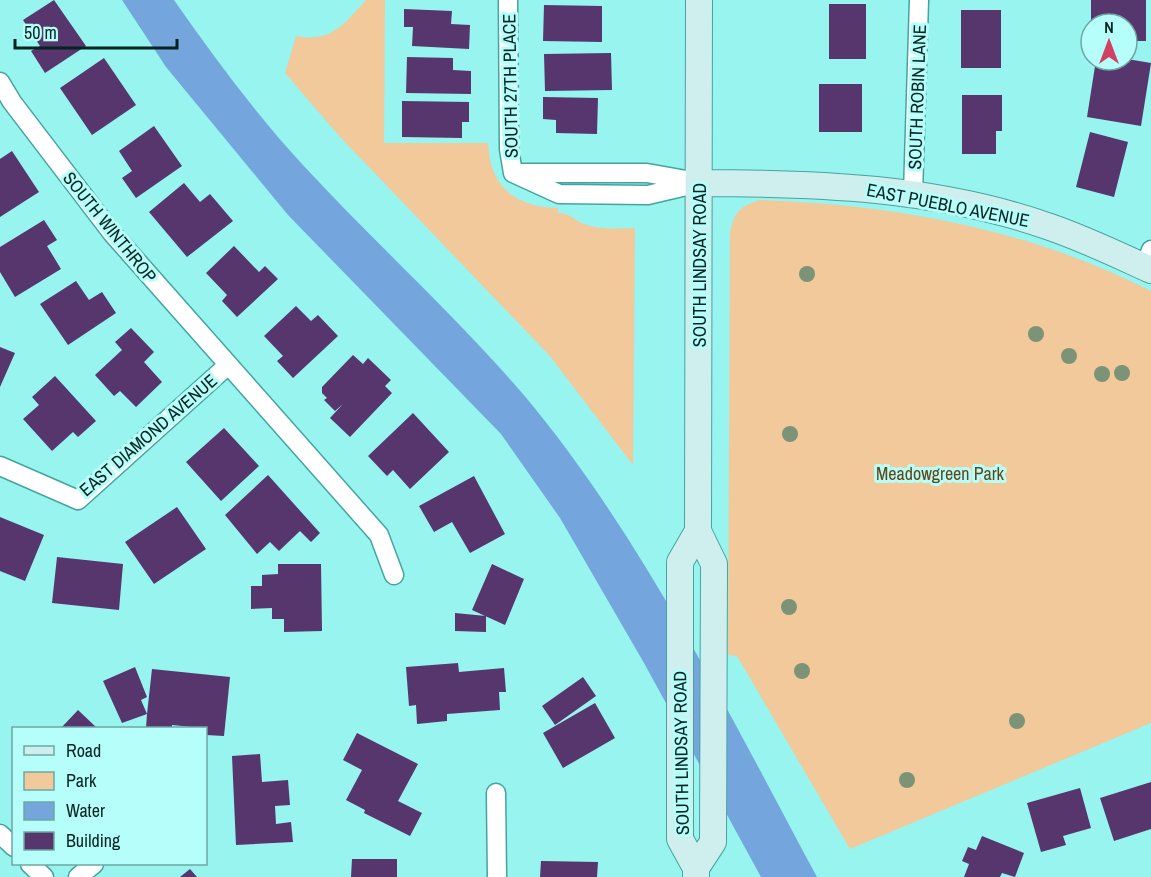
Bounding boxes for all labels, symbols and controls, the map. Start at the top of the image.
scale bar [15,12,177,50]
north arrow [1079,12,1139,72]
street label: SOUTH 27TH PLACE [496,14,524,158]
text: N [1104,16,1114,38]
text: 50 m [24,20,57,45]
street label: SOUTH ROBIN LANE [902,24,932,170]
street label: SOUTH WINTHROP [57,166,163,288]
street label: EAST PUEBLO AVENUE [865,177,1031,233]
street label: SOUTH LINDSAY ROAD [687,183,712,347]
street label: EAST DIAMOND AVENUE [74,368,222,502]
park label: Meadowgreen Park [876,461,1005,486]
street label: SOUTH LINDSAY ROAD [667,671,695,835]
legend [12,727,207,865]
text: Road [66,738,101,763]
text: Park [66,768,97,793]
text: Water [66,798,105,823]
text: Building [66,828,121,853]

